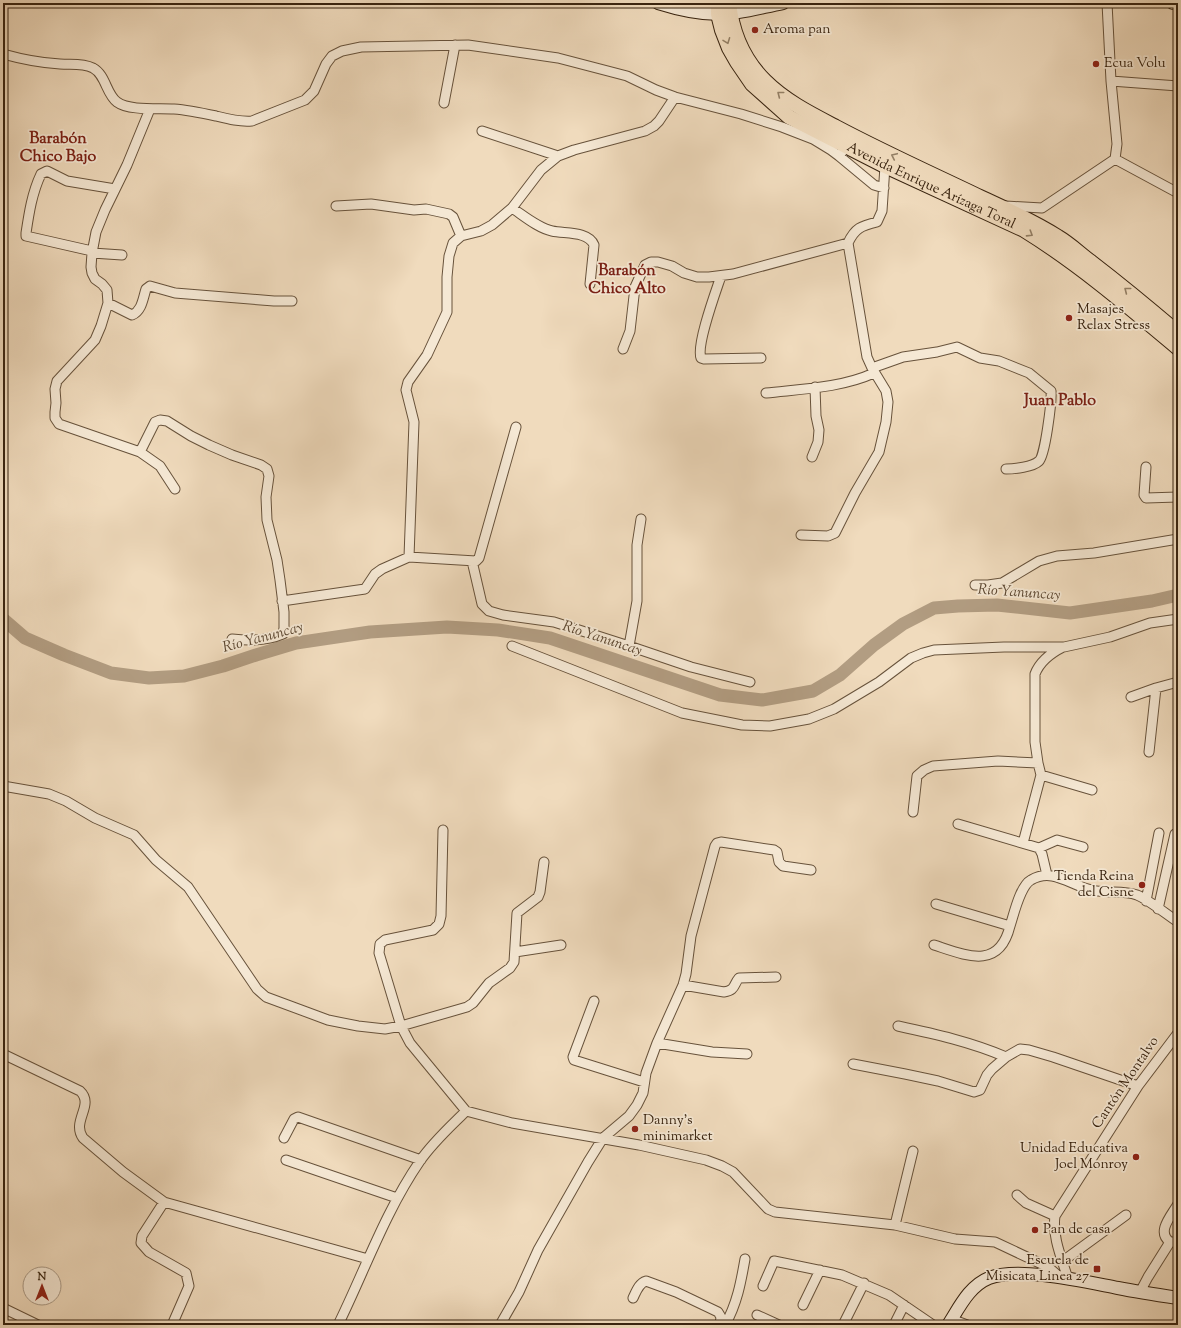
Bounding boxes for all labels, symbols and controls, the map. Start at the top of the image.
place label: Aroma pan [763,20,831,40]
marker: Aroma pan [750,25,760,35]
one-way arrow [722,37,730,44]
place label: Ecua Volu [1104,54,1166,74]
marker: Ecua Volu [1091,59,1101,69]
one-way arrow [777,91,784,98]
district label: Barabón Chico Bajo [20,128,97,169]
street label: Avenida Enrique Arízaga Toral [843,138,1019,235]
one-way arrow [891,153,898,161]
one-way arrow [1026,229,1033,237]
district label: Barabón Chico Alto [588,260,666,301]
one-way arrow [1124,287,1131,294]
place label: Masajes Relax Stress [1077,300,1150,336]
marker: Masajes Relax Stress [1064,313,1074,323]
district label: Juan Pablo [1022,390,1096,413]
water label: Río Yanuncay [977,580,1061,606]
water label: Río Yanuncay [560,616,644,662]
water label: Río Yanuncay [220,617,306,659]
place label: Tienda Reina del Cisne [1054,867,1135,903]
marker: Tienda Reina del Cisne [1137,880,1147,890]
street label: Cantón Montalvo [1088,1033,1165,1133]
place label: Danny's minimarket [643,1111,713,1147]
marker: Danny's minimarket [630,1124,640,1134]
place label: Unidad Educativa Joel Monroy [1020,1139,1129,1175]
marker: Unidad Educativa Joel Monroy [1131,1152,1141,1162]
place label: Pan de casa [1043,1220,1111,1240]
marker: Pan de casa [1030,1225,1040,1235]
place label: Escuela de Misicata Linea 27 [986,1251,1089,1287]
marker: Escuela de Misicata Linea 27 [1092,1264,1102,1274]
north arrow [22,1266,62,1306]
text: N [37,1269,47,1285]

